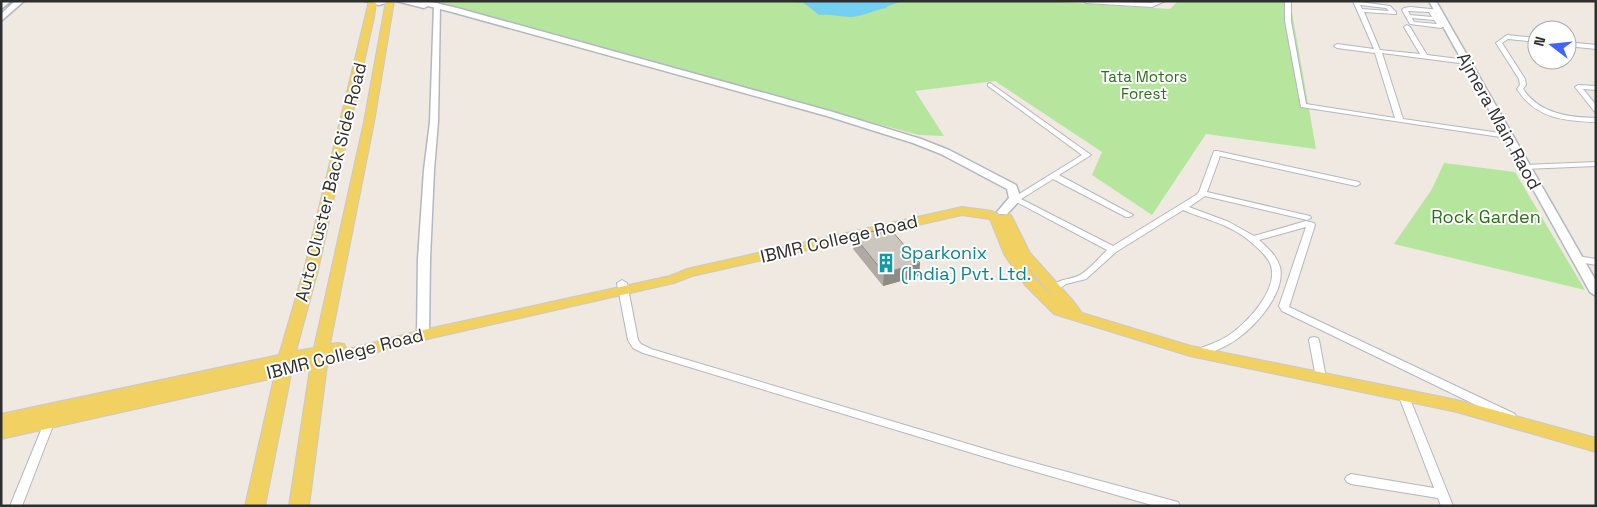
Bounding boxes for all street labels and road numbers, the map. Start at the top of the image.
street label: Ajmera Main Raod [1452,48,1547,193]
street label: Auto Cluster Back Side Road [290,60,371,304]
street label: IBMR College Road [758,209,920,268]
street label: IBMR College Road [264,323,426,384]

